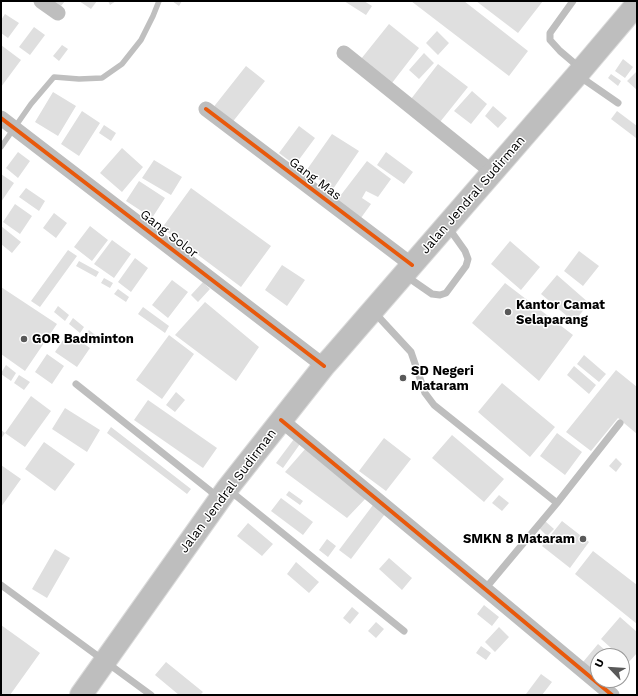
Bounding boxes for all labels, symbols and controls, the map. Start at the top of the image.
street label: Jalan Jendral Sudirman [418,133,528,257]
street label: Gang Mas [286,154,344,204]
street label: Gang Solor [137,206,201,262]
place label: Kantor Camat Selaparang [516,297,605,328]
marker: Kantor Camat Selaparang [503,307,513,317]
place label: GOR Badminton [32,331,134,347]
marker: GOR Badminton [19,334,29,344]
place label: SD Negeri Mataram [411,363,474,394]
marker: SD Negeri Mataram [398,373,408,383]
street label: Jalan Jendral Sudirman [176,426,280,556]
place label: SMKN 8 Mataram [463,531,575,547]
marker: SMKN 8 Mataram [578,534,588,544]
north arrow [590,648,630,688]
text: U [592,657,607,669]

